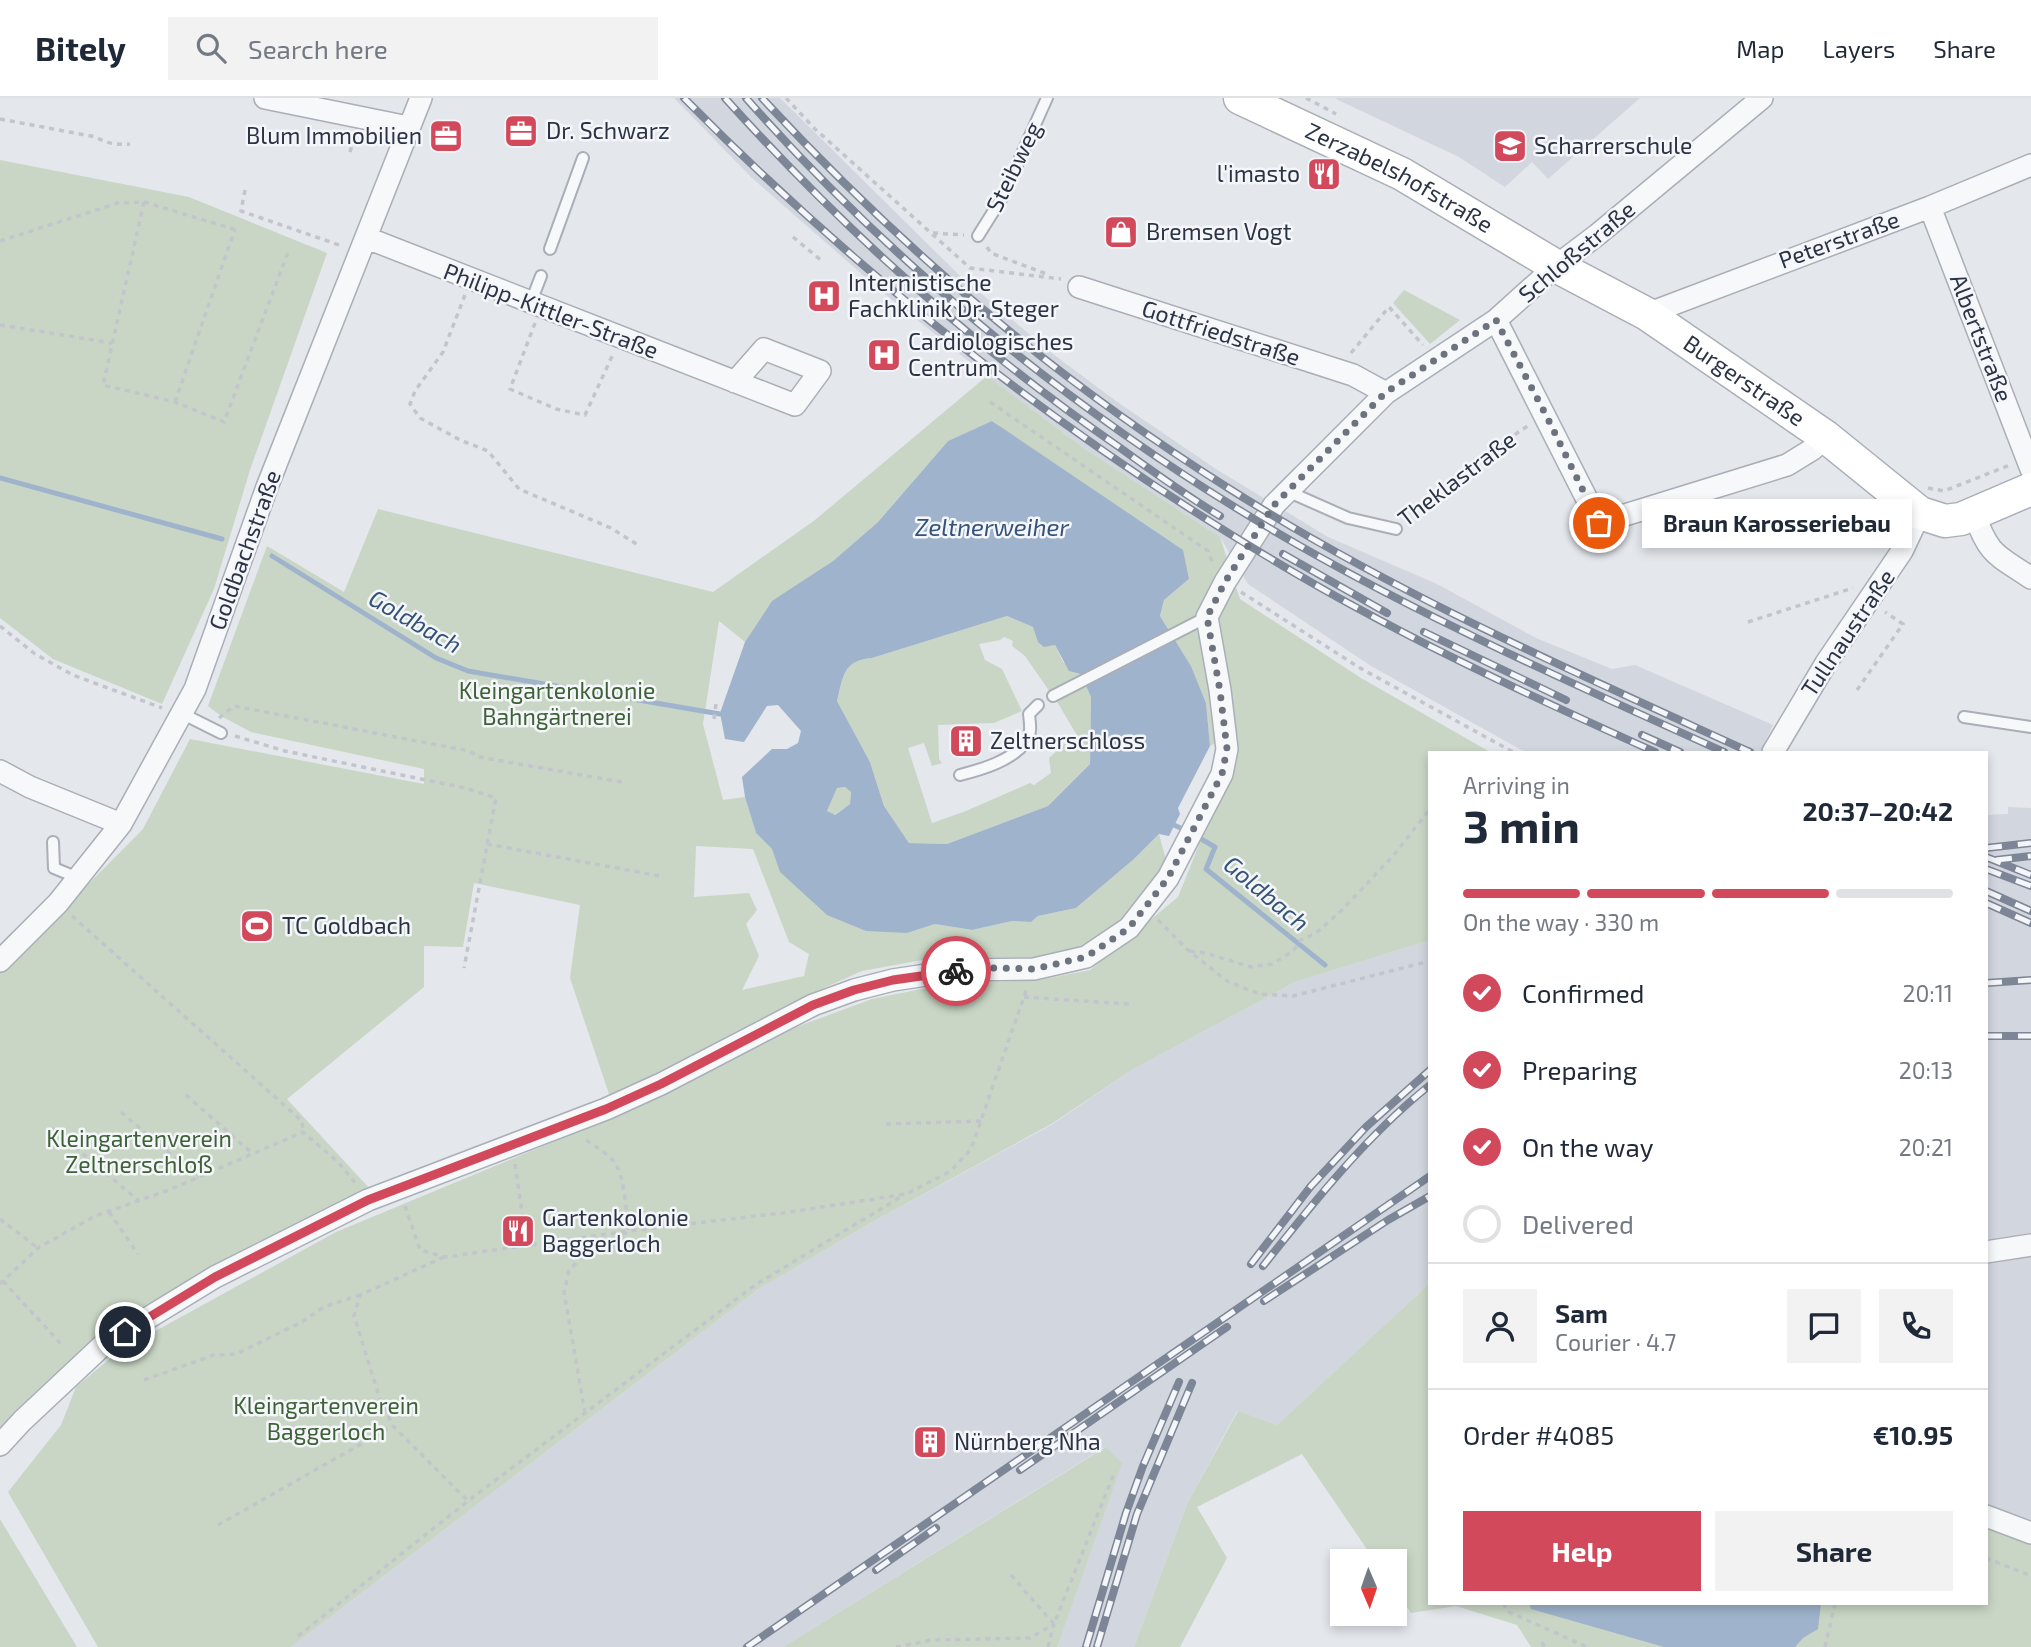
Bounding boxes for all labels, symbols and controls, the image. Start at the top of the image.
search box [168,17,658,80]
text: Bitely [35,28,126,68]
icon: search [192,29,230,67]
text: Search here [248,33,388,64]
text: Map [1736,34,1784,63]
text: Layers [1822,34,1895,63]
text: Share [1933,34,1996,63]
office icon: Dr. Schwarz [502,112,540,150]
place label: Dr. Schwarz [546,116,670,144]
street label: Zerzabelshofstraße [1301,116,1498,238]
office icon: Blum Immobilien [427,117,465,155]
street label: Steibweg [979,117,1047,216]
place label: Blum Immobilien [246,121,422,149]
school or university icon: Scharrerschule [1491,127,1529,165]
place label: Scharrerschule [1534,131,1692,159]
restaurant icon: l'imasto [1305,155,1343,193]
place label: l'imasto [1217,159,1300,187]
street label: Schloßstraße [1513,195,1640,308]
street label: Peterstraße [1775,204,1903,274]
shop icon: Bremsen Vogt [1102,213,1140,251]
place label: Bremsen Vogt [1146,217,1292,245]
street label: Philipp-Kittler-Straße [440,256,663,364]
place label: Internistische Fachklinik Dr. Steger [848,268,1059,322]
street label: Albertstraße [1945,270,2019,406]
hospital icon: Internistische Fachklinik Dr. Steger [805,277,843,315]
street label: Gottfriedstraße [1139,293,1304,371]
place label: Cardiologisches Centrum [908,327,1073,381]
street label: Burgerstraße [1679,328,1811,431]
hospital icon: Cardiologisches Centrum [865,336,903,374]
street label: Theklastraße [1392,425,1521,532]
street label: Goldbachstraße [202,466,286,633]
pin [1569,493,1629,553]
callout: Braun Karosseriebau [1641,498,1910,548]
icon: bag [1580,504,1618,542]
text: Braun Karosseriebau [1663,509,1891,537]
water label: Zeltnerweiher [915,512,1069,541]
street label: Tullnaustraße [1794,564,1900,701]
water label: Goldbach [364,583,467,659]
park label: Kleingartenkolonie Bahngärtnerei [459,676,655,730]
building icon: Zeltnerschloss [947,722,985,760]
place label: Zeltnerschloss [990,726,1145,754]
text: Arriving in [1463,771,1570,799]
text: 20:37–20:42 [1802,795,1953,826]
text: 3 min [1463,797,1580,852]
water label: Goldbach [1218,849,1315,937]
sports icon: TC Goldbach [238,907,276,945]
text: On the way · 330 m [1463,908,1659,936]
place label: TC Goldbach [282,911,411,939]
courier [921,936,991,1006]
icon: bike [937,952,975,990]
icon: check [1463,974,1501,1012]
text: Confirmed [1522,977,1645,1008]
text: 20:11 [1902,979,1953,1007]
icon: check [1463,1051,1501,1089]
text: Preparing [1522,1054,1637,1085]
text: 20:13 [1899,1056,1953,1084]
park label: Kleingartenverein Zeltnerschloß [46,1124,232,1178]
icon: check [1463,1128,1501,1166]
text: On the way [1522,1131,1653,1162]
text: 20:21 [1899,1133,1953,1161]
place label: Gartenkolonie Baggerloch [542,1203,689,1257]
text: Delivered [1522,1208,1634,1239]
restaurant icon: Gartenkolonie Baggerloch [499,1212,537,1250]
button: person [1463,1289,1537,1363]
button: chat [1787,1289,1861,1363]
button: phone [1879,1289,1953,1363]
text: Sam [1555,1297,1608,1328]
pin [95,1302,155,1362]
icon: home [106,1313,144,1351]
text: Courier · 4.7 [1555,1328,1676,1356]
park label: Kleingartenverein Baggerloch [233,1391,419,1445]
text: Order #4085 [1463,1419,1614,1450]
text: €10.95 [1873,1419,1953,1450]
building icon: Nürnberg Nha [911,1423,949,1461]
place label: Nürnberg Nha [954,1427,1101,1455]
button: Help [1463,1511,1701,1591]
button: Share [1715,1511,1953,1591]
north arrow [1330,1549,1407,1626]
map controls [1330,1549,1407,1626]

